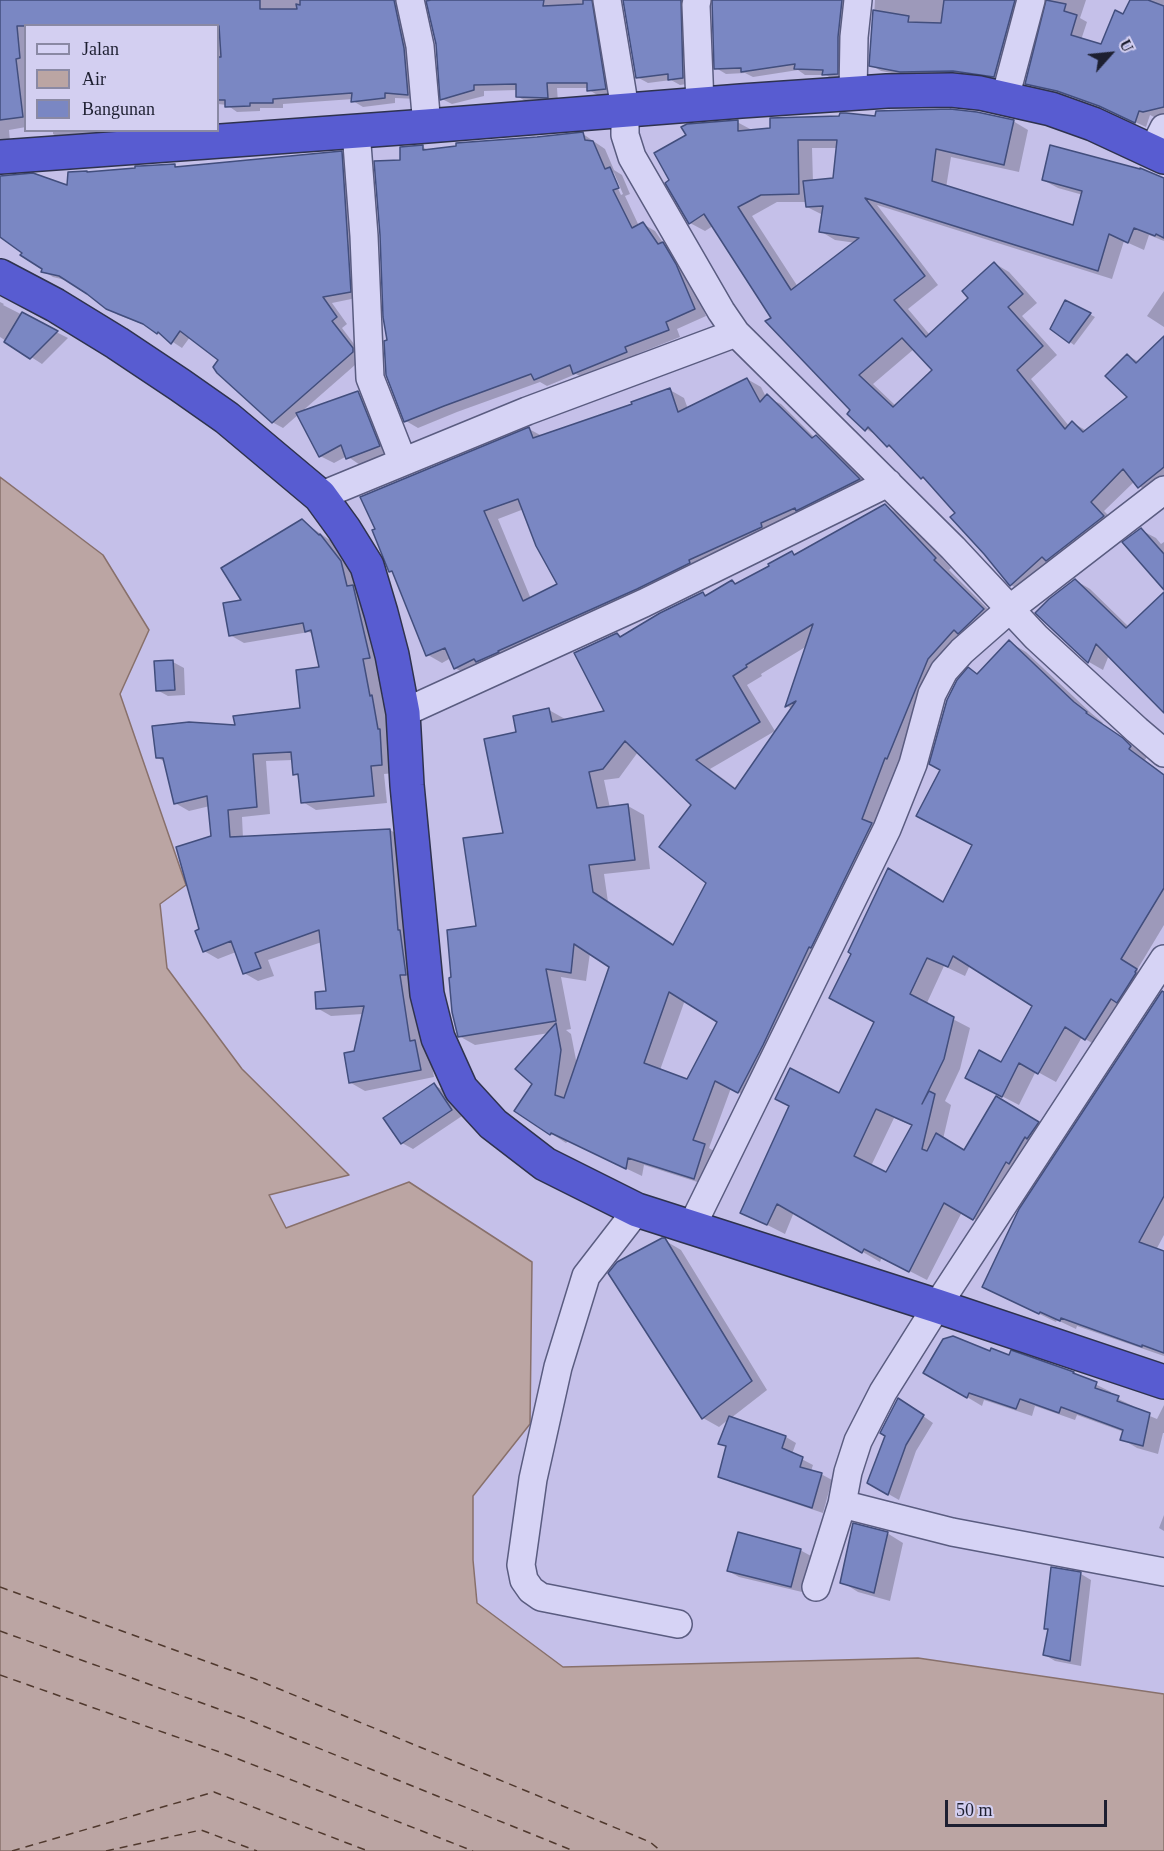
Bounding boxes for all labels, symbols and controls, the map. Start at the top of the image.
legend [24,24,219,132]
north arrow [1080,24,1140,84]
text: U [1116,37,1137,55]
text: Jalan [82,39,119,59]
text: Air [82,69,106,89]
text: Bangunan [82,99,155,119]
scale bar [948,1788,1110,1826]
text: 50 m [956,1800,993,1820]

